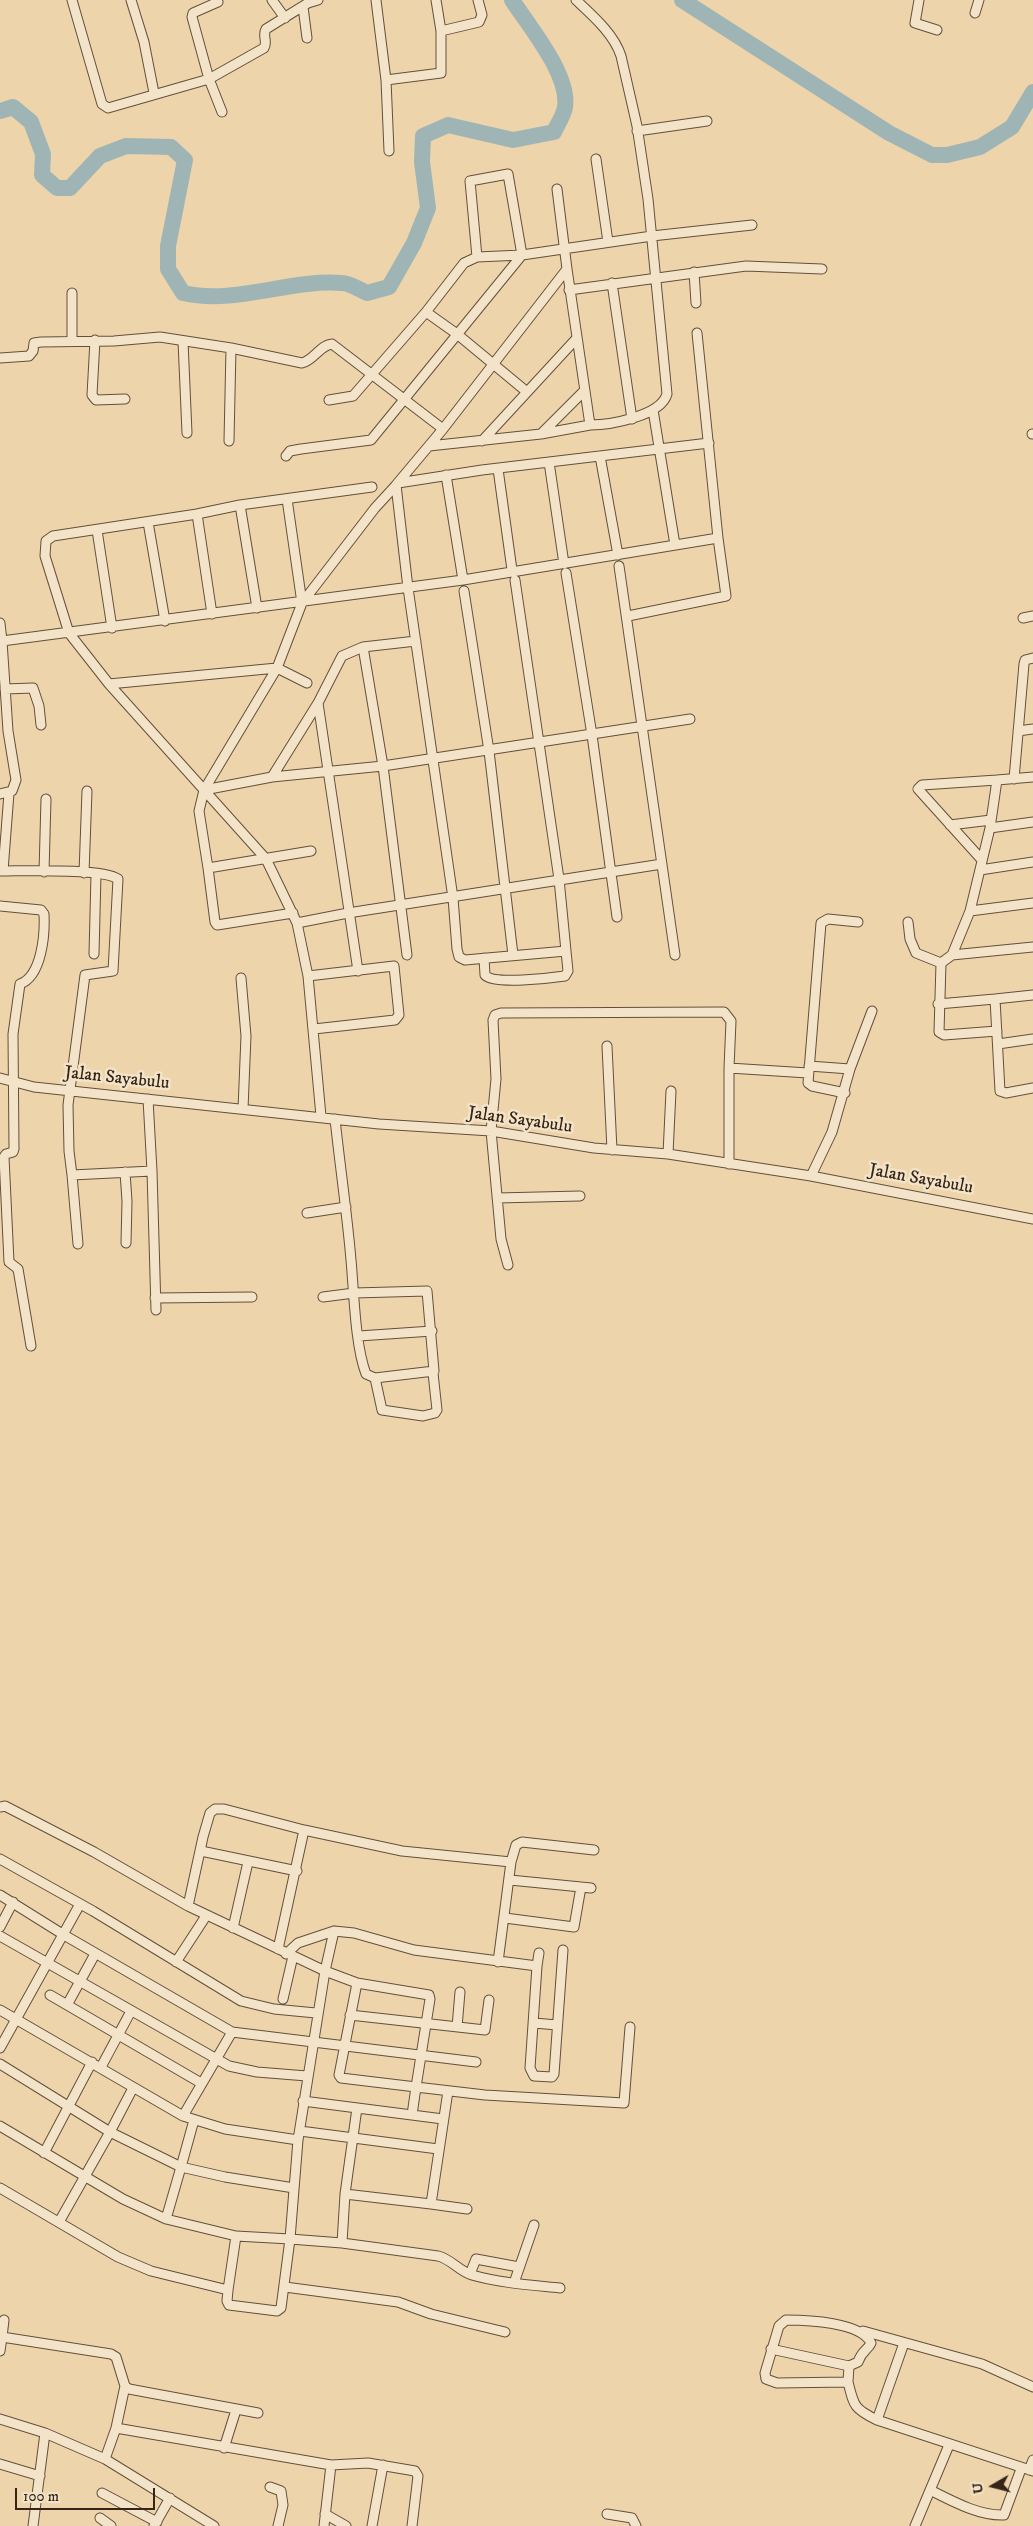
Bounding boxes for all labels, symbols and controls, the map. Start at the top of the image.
street label: Jalan Sayabulu [64,1063,170,1095]
street label: Jalan Sayabulu [466,1103,574,1139]
street label: Jalan Sayabulu [867,1160,975,1200]
north arrow [968,2461,1018,2511]
scale bar [18,2478,158,2510]
text: U [968,2481,988,2495]
text: 100 m [23,2487,59,2506]

